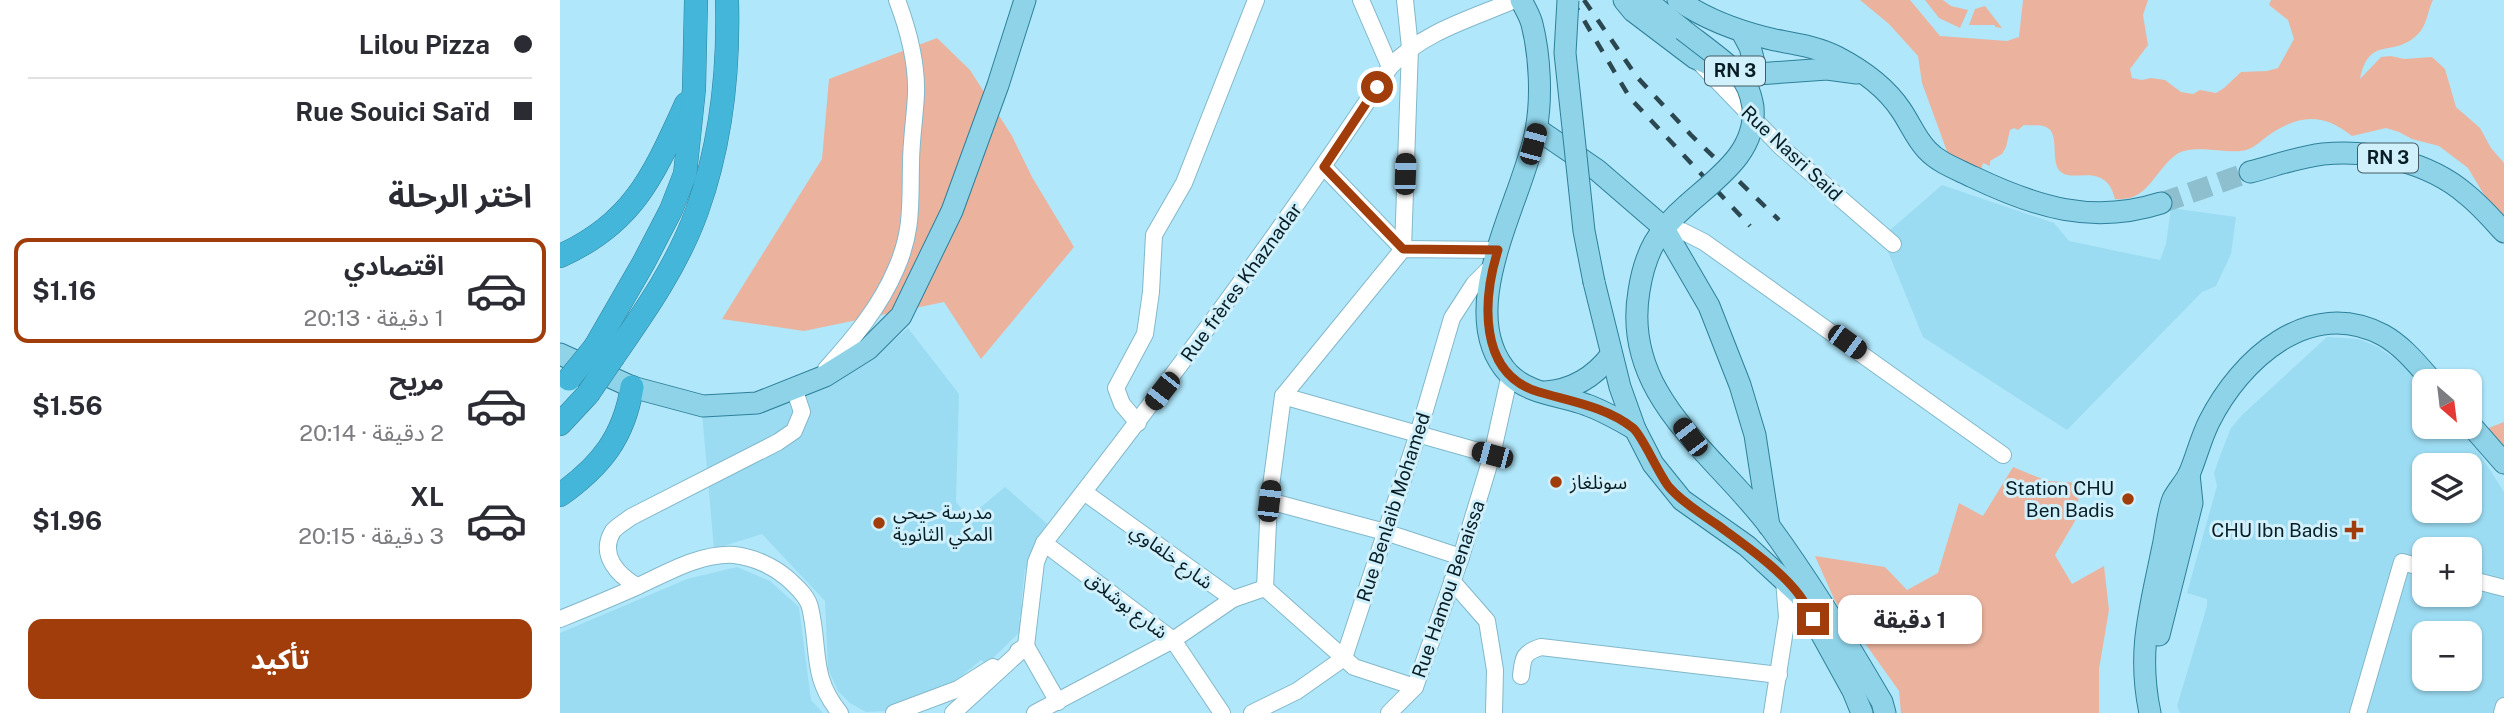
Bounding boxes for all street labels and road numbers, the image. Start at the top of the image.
road number: RN 3 [1705,56,1765,86]
street label: Rue Nasri Said [1737,101,1847,205]
road number: RN 3 [2358,144,2418,173]
street label: Rue frères Khaznadar [1176,198,1306,366]
street label: Rue Benlaib Mohamed [1352,410,1434,604]
street label: Rue Hamou Benaissa [1407,497,1489,681]
street label: شارع خلفاوي [1124,519,1217,597]
street label: شارع بوشلاق [1080,567,1172,645]

